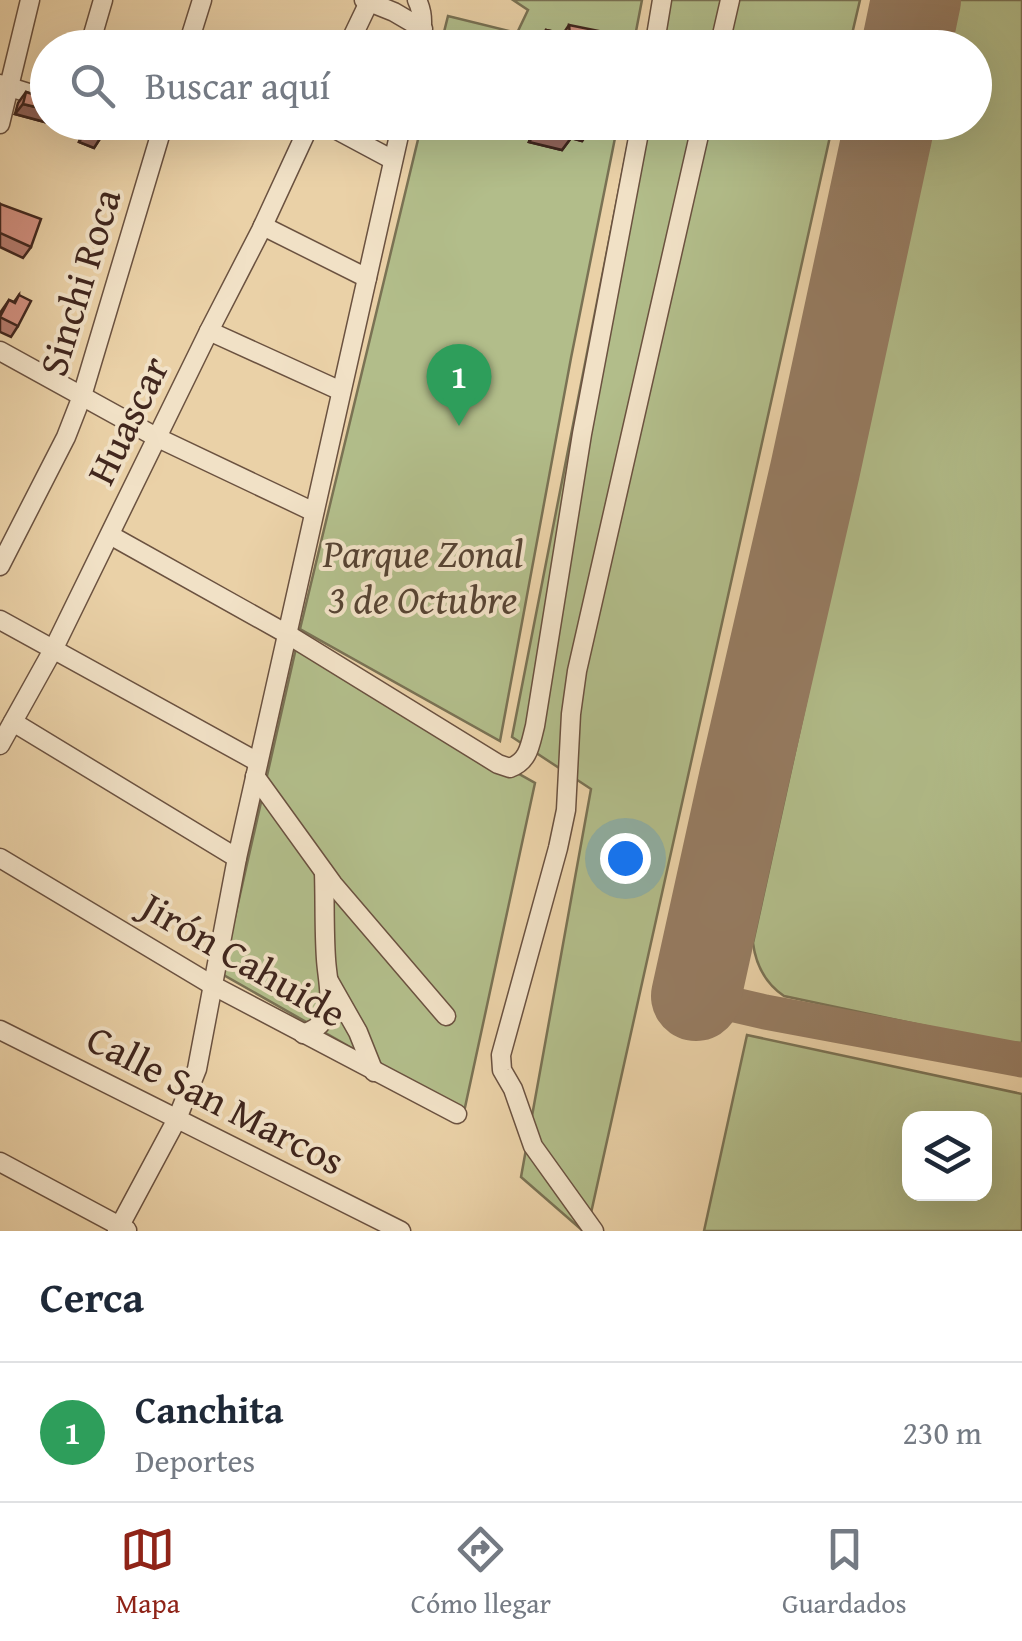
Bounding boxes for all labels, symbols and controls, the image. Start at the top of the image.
search box [30,30,992,140]
text: Buscar aquí [145,57,330,113]
icon: search [65,58,120,113]
street label: Sinchi Roca [23,181,135,383]
pin: 1 [426,344,492,426]
street label: Huascar [71,346,183,494]
park label: Parque Zonal 3 de Octubre [322,523,524,628]
your location [600,833,651,884]
street label: Jirón Cahuide [126,874,358,1042]
street label: Calle San Marcos [77,1009,355,1189]
map controls [902,1111,992,1201]
button: layers [902,1111,992,1201]
text: Cerca [40,1266,144,1327]
text: Canchita [135,1381,283,1437]
text: 1 [64,1409,81,1456]
text: 230 m [903,1409,982,1456]
text: Deportes [135,1437,255,1484]
tab: Mapa [115,1522,180,1623]
tab: Cómo llegar [411,1522,551,1623]
tab: Guardados [782,1522,907,1623]

